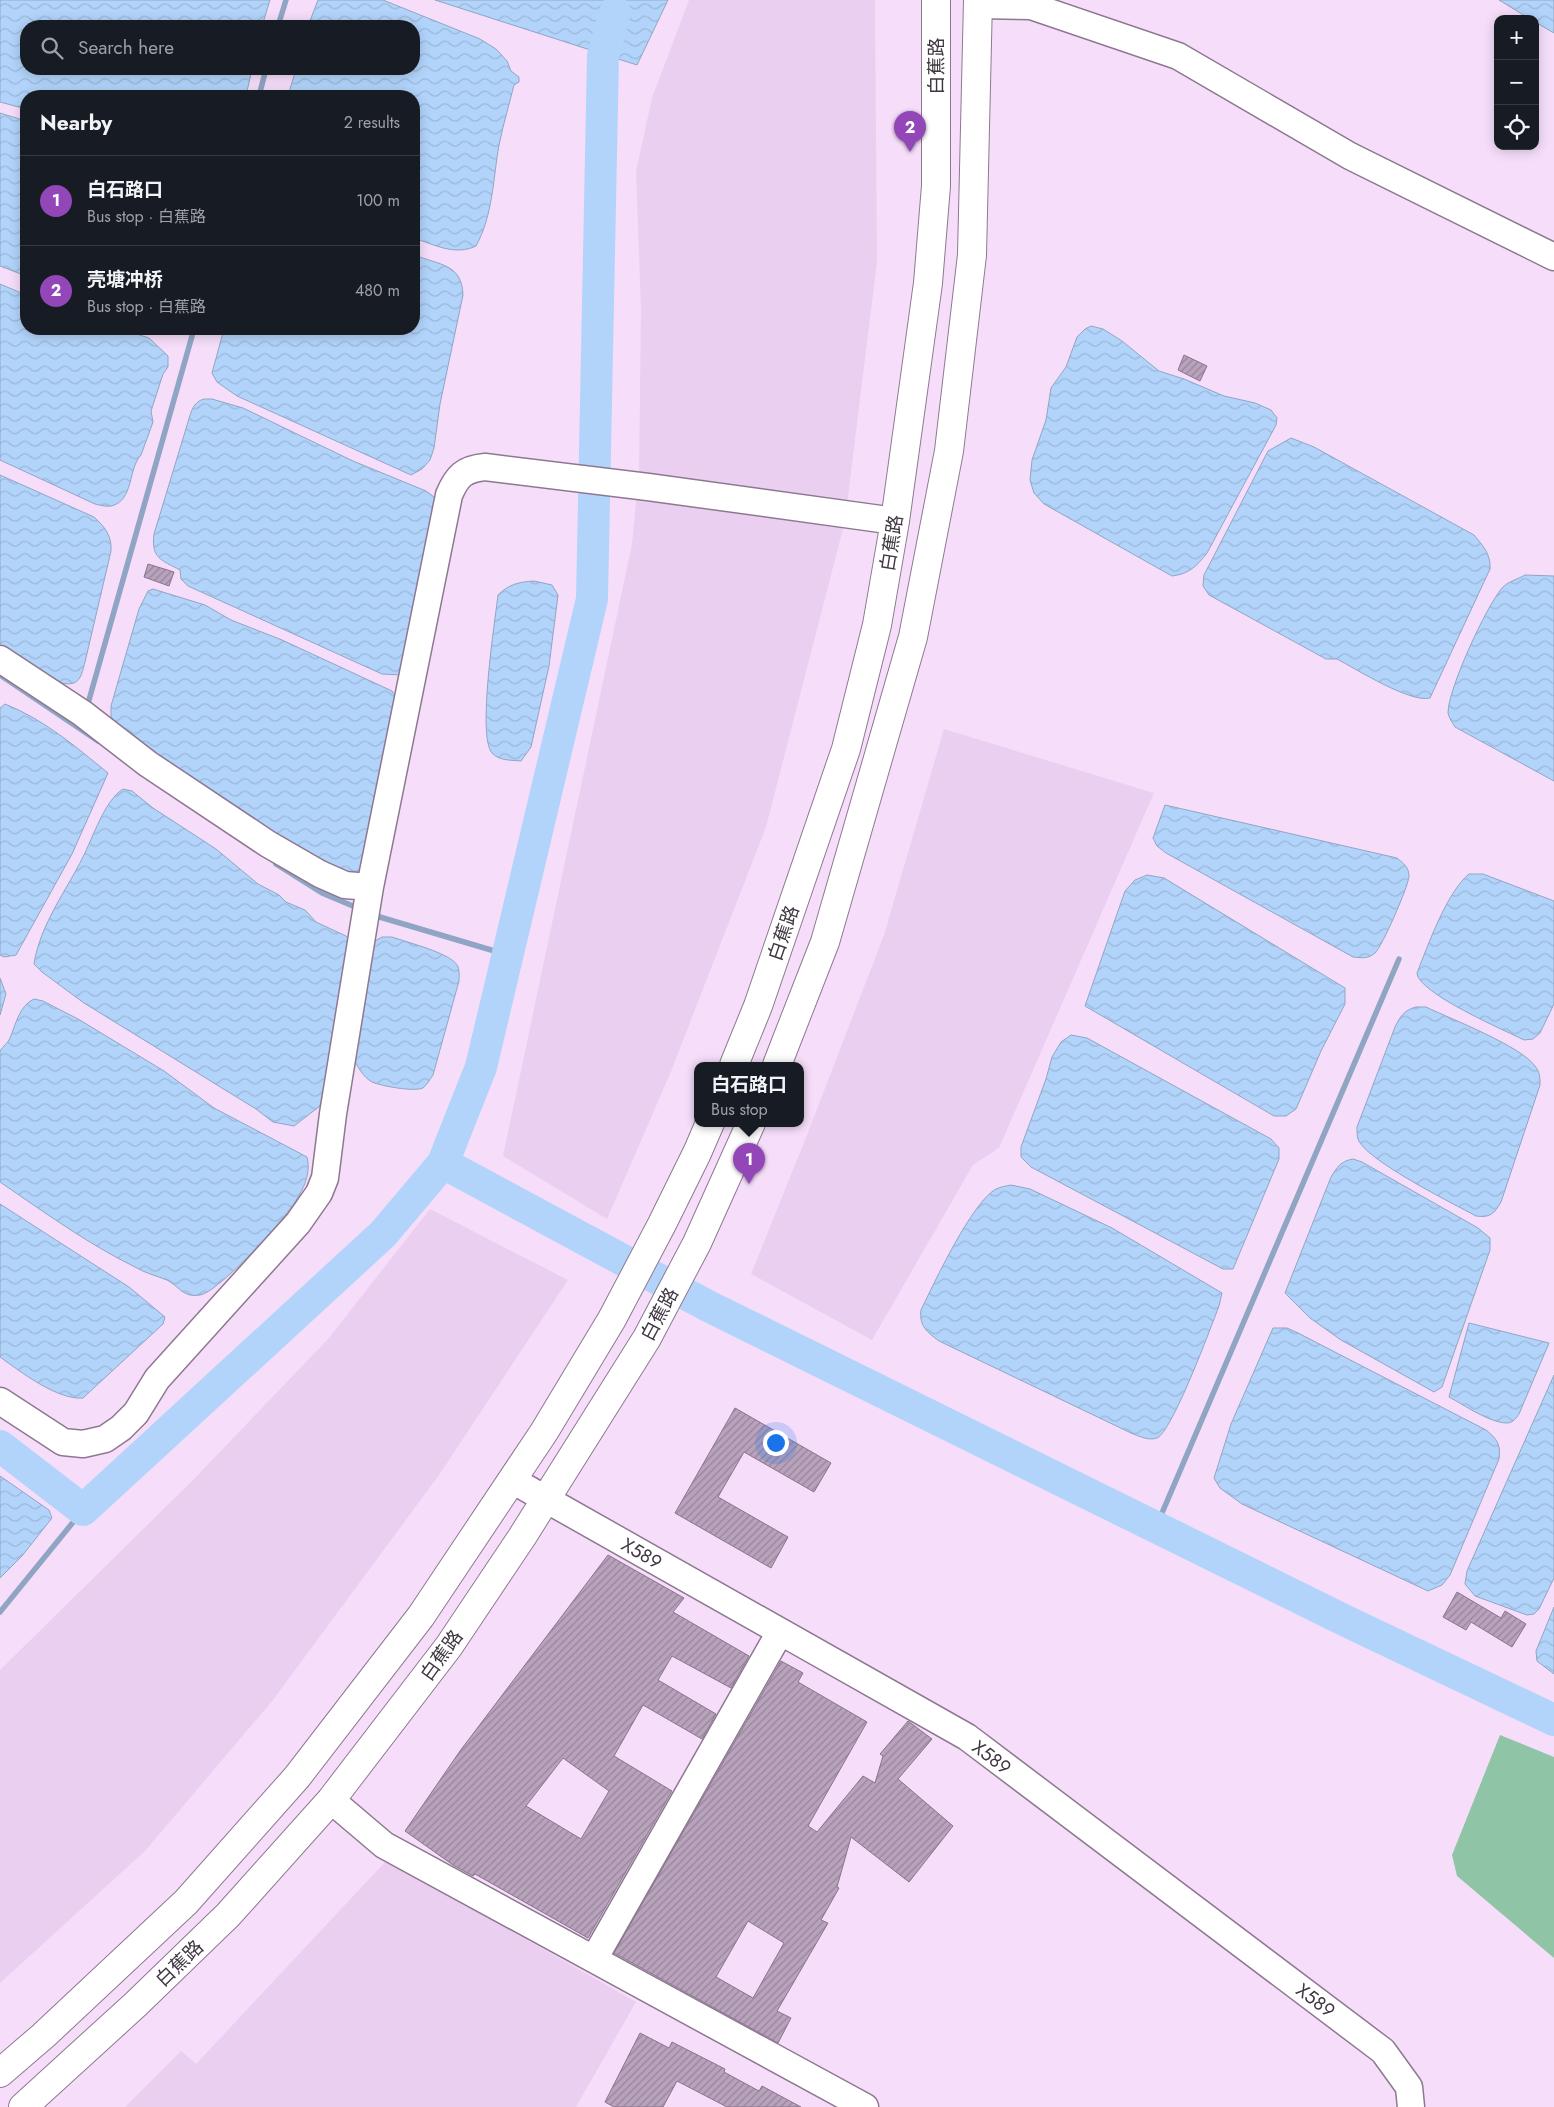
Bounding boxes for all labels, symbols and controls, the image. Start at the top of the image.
map controls [1494,15,1539,150]
button: + [1494,15,1539,60]
search box [20,20,420,75]
icon: search [38,34,66,62]
text: Search here [78,34,174,61]
street label: 白蕉路 [923,37,950,95]
button: − [1494,60,1539,105]
button: locate [1494,105,1539,150]
text: Nearby [40,108,112,138]
text: 2 results [344,111,400,134]
pin: 2 [894,111,926,152]
text: 白石路口 [87,176,163,203]
text: 1 [52,189,60,212]
text: 100 m [356,189,400,212]
text: Bus stop · 白蕉路 [87,205,206,228]
text: 壳塘冲桥 [87,266,163,293]
text: 2 [51,279,61,302]
text: 480 m [355,279,400,302]
text: Bus stop · 白蕉路 [87,295,206,318]
street label: 白蕉路 [874,513,909,573]
street label: 白蕉路 [761,902,806,965]
popup [694,1062,804,1127]
text: 白石路口 [711,1071,787,1098]
text: Bus stop [711,1098,768,1121]
pin: 1 [733,1143,765,1184]
street label: 白蕉路 [634,1283,685,1346]
your location [763,1430,789,1456]
street label: X589 [617,1531,667,1576]
street label: 白蕉路 [414,1624,469,1686]
street label: X589 [967,1734,1017,1781]
street label: 白蕉路 [149,1934,209,1993]
street label: X589 [1291,1977,1341,2024]

